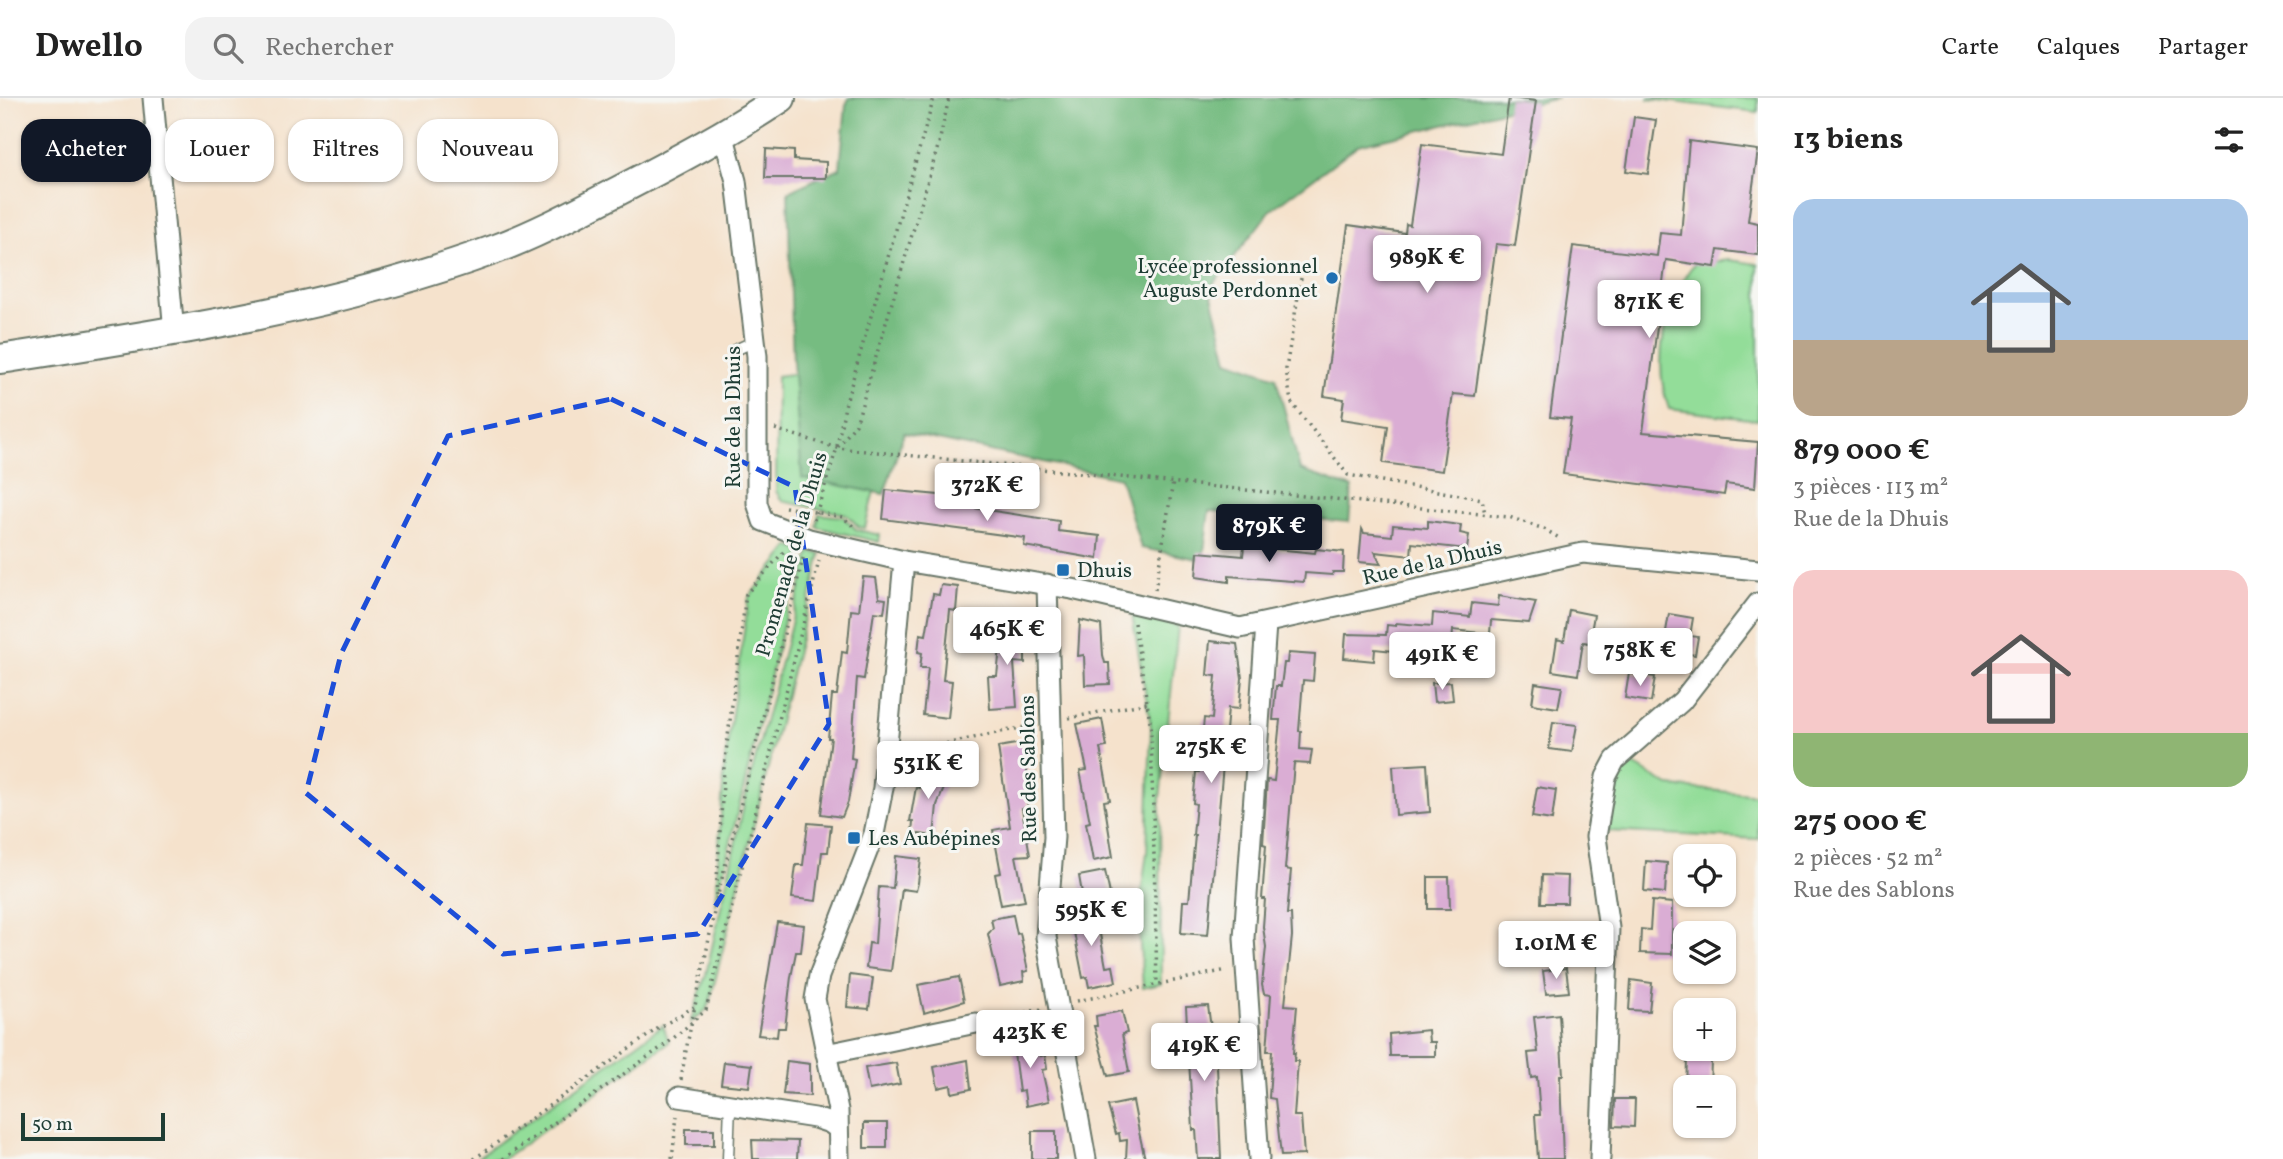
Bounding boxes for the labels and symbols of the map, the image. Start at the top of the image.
pin: 989K € [1370,236,1484,295]
place label: Lycée professionnel Auguste Perdonnet [1137,253,1318,306]
marker: Lycée professionnel Auguste Perdonnet [1324,270,1340,286]
pin: 871K € [1592,280,1706,340]
street label: Rue de la Dhuis [720,346,749,488]
street label: Promenade de la Dhuis [749,449,836,660]
pin: 372K € [930,464,1044,523]
pin: 879K € [1212,504,1326,564]
street label: Rue de la Dhuis [1360,533,1505,594]
place label: Dhuis [1077,557,1132,586]
marker: Dhuis [1055,562,1071,578]
pin: 465K € [950,608,1064,667]
pin: 758K € [1583,628,1697,688]
pin: 491K € [1385,632,1499,692]
street label: Rue des Sablons [1014,695,1045,843]
pin: 275K € [1154,726,1268,785]
pin: 531K € [871,742,985,801]
place label: Les Aubépines [868,825,1000,854]
marker: Les Aubépines [846,830,862,846]
pin: 595K € [1034,888,1148,948]
pin: 1.01M € [1491,922,1621,981]
pin: 423K € [973,1010,1087,1070]
pin: 419K € [1147,1024,1261,1083]
scale bar [21,1110,164,1142]

